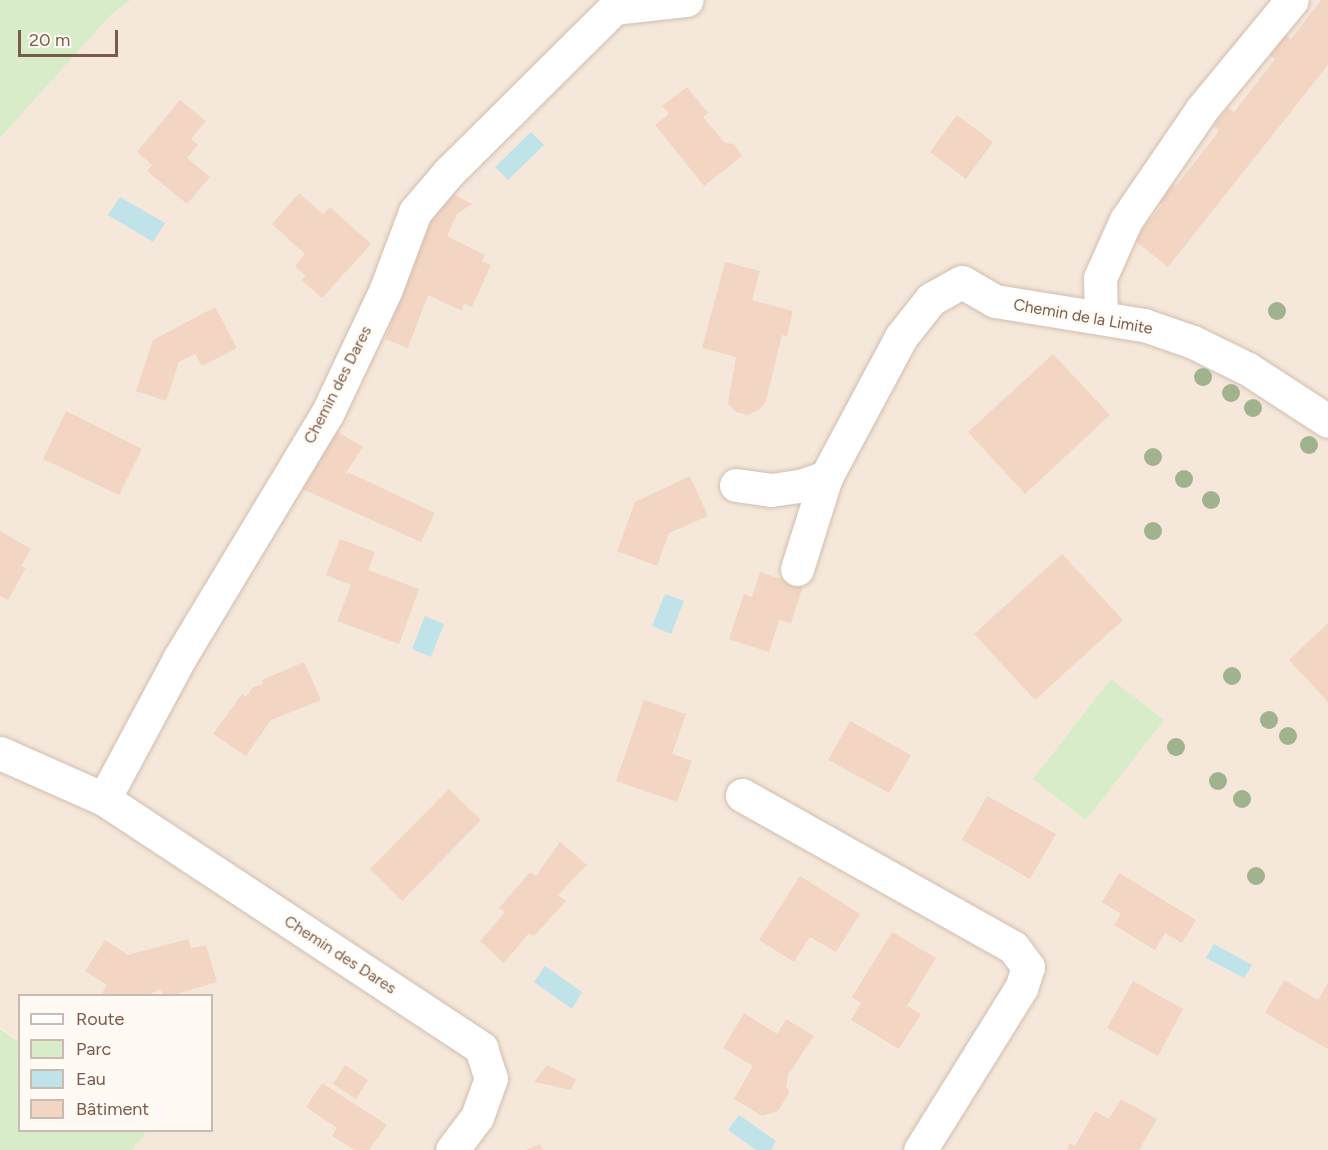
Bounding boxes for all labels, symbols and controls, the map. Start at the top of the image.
scale bar [21,18,122,56]
text: 20 m [29,29,70,51]
street label: Chemin de la Limite [1012,295,1154,339]
street label: Chemin des Dares [300,323,376,447]
street label: Chemin des Dares [280,912,400,998]
legend [18,994,213,1132]
text: Route [76,1008,124,1030]
text: Parc [76,1038,111,1060]
text: Eau [76,1068,106,1090]
text: Bâtiment [76,1098,149,1120]

